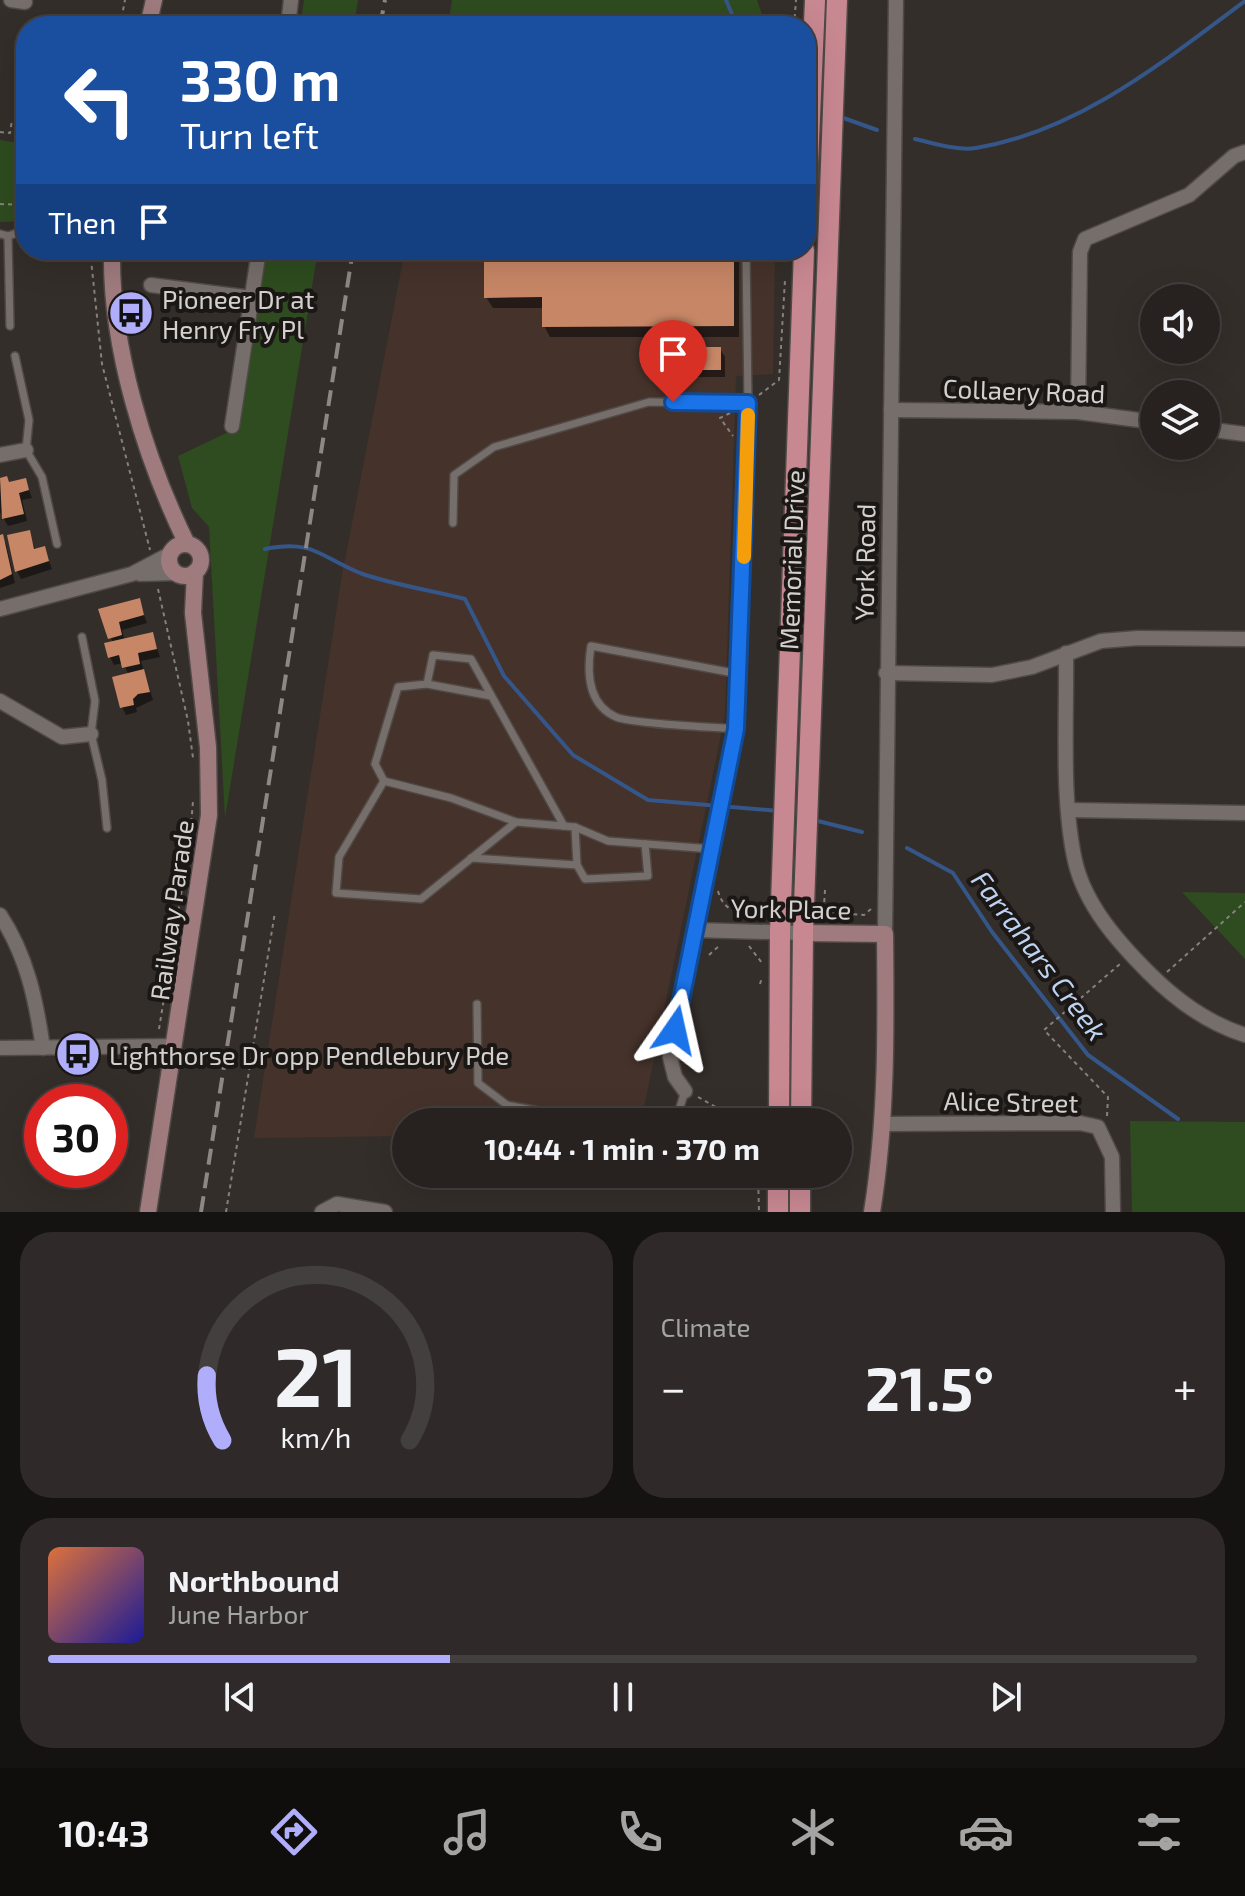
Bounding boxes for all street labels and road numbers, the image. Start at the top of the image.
street label: Collaery Road [942,372,1106,408]
street label: Memorial Drive [772,469,810,651]
street label: York Road [847,503,881,621]
street label: Railway Parade [143,818,199,1002]
street label: York Place [730,891,852,925]
street label: Alice Street [943,1084,1079,1118]

